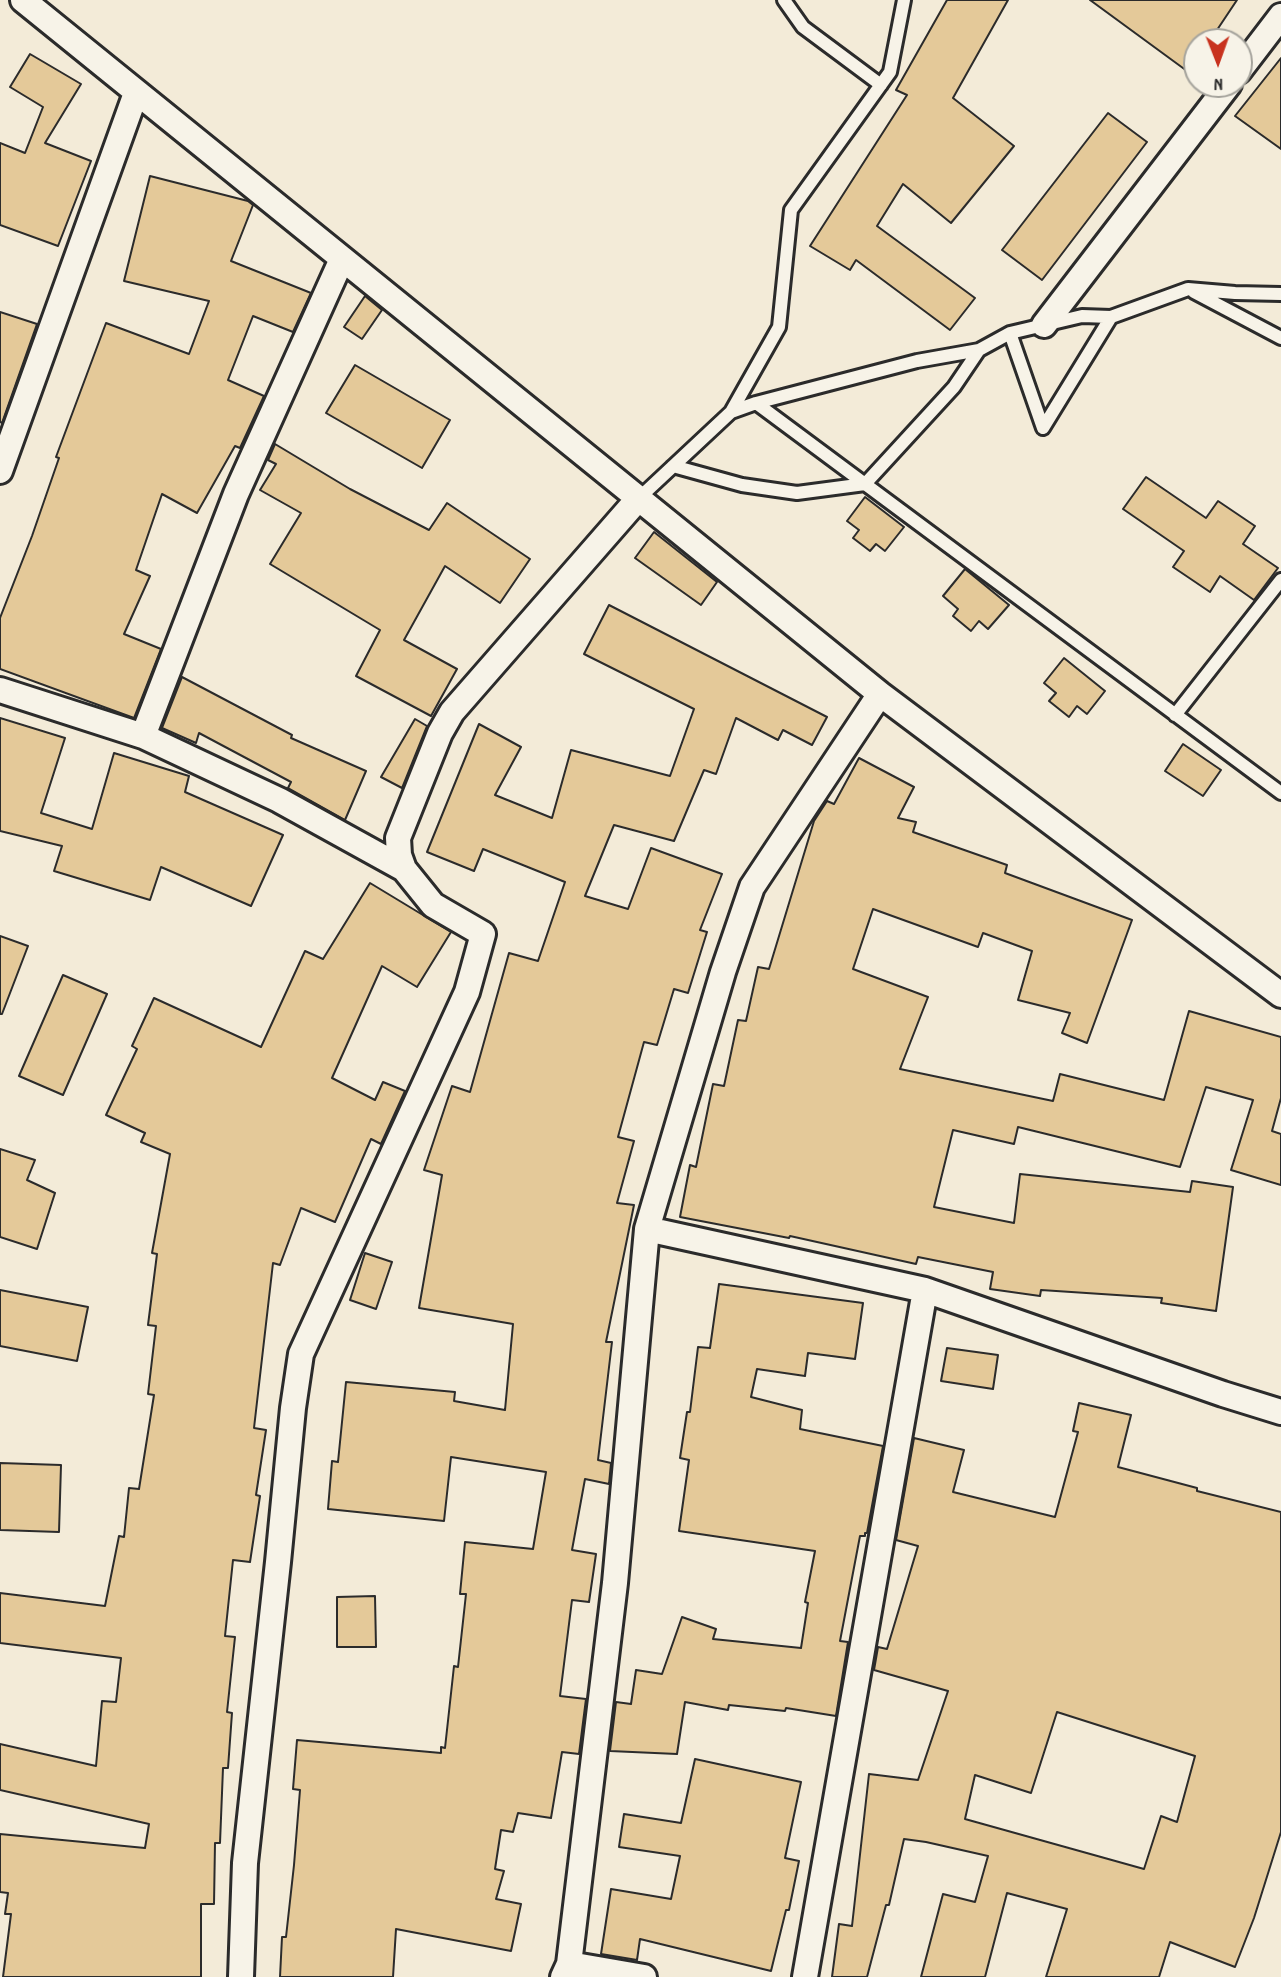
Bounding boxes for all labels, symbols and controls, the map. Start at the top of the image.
north arrow [1183,28,1253,98]
text: N [1213,69,1223,96]

